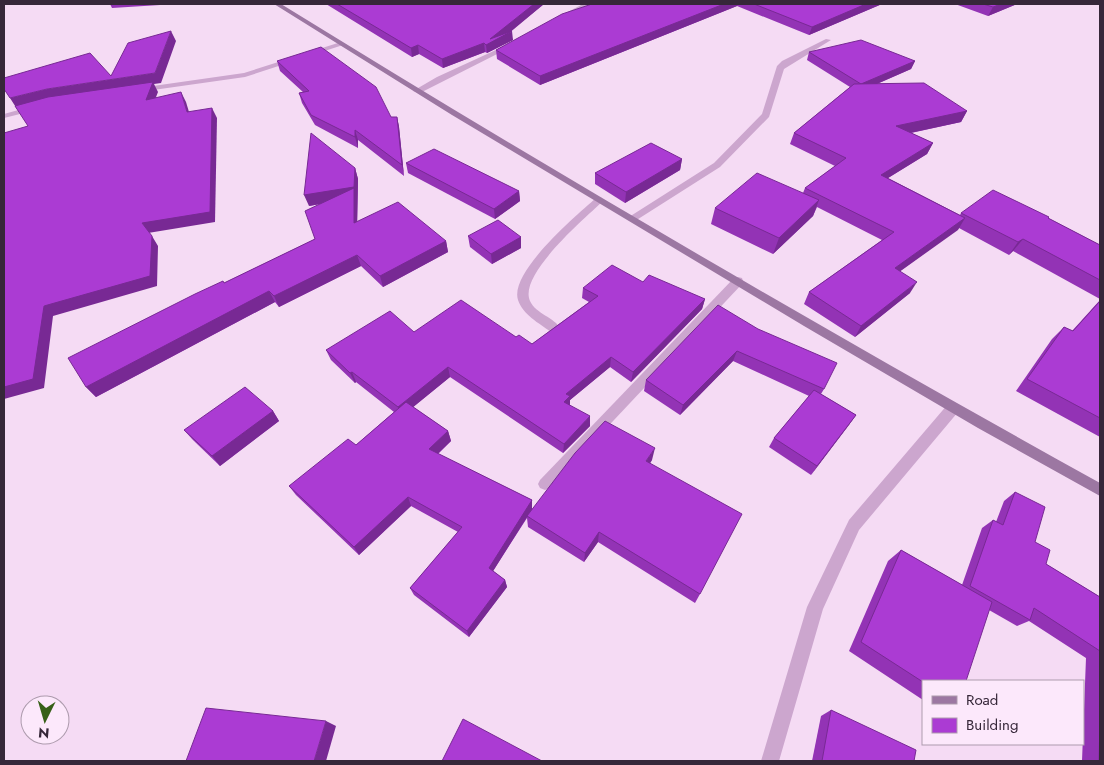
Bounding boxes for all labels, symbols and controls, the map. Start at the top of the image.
legend [922,680,1084,745]
text: Road [966,689,998,711]
north arrow [20,695,70,745]
text: Building [966,714,1018,736]
text: N [37,723,50,743]

